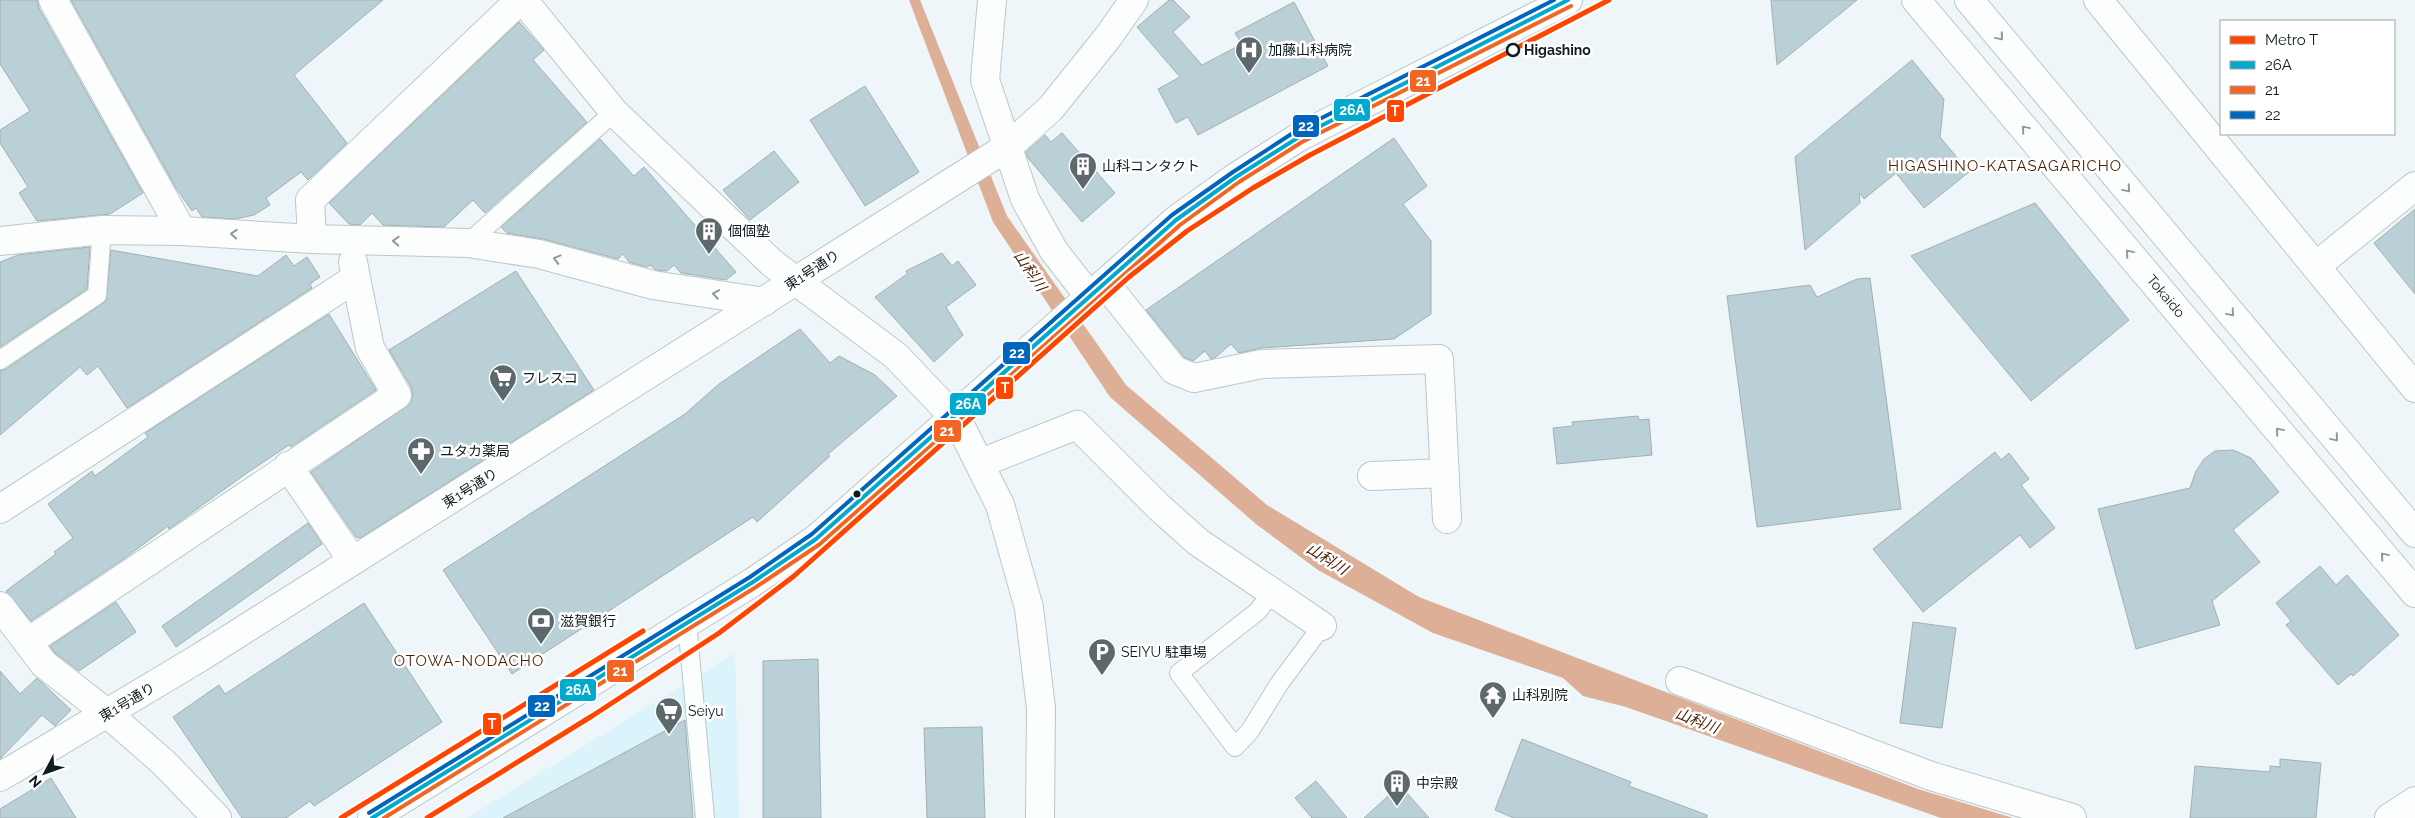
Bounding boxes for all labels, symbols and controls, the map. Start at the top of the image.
legend [2220,20,2395,135]
text: Metro T [2265,31,2318,49]
one-way arrow [1994,32,2003,41]
hospital icon: 加藤山科病院 [1234,35,1264,74]
place label: 加藤山科病院 [1268,42,1352,58]
place label: Higashino [1524,42,1591,58]
marker: Higashino [1506,43,1520,57]
text: 26A [2265,56,2292,74]
line badge: 21 [1409,69,1437,93]
text: 21 [1416,73,1430,89]
text: 21 [2265,81,2280,99]
line badge: 26A [1333,98,1371,122]
line badge: T [1386,99,1405,123]
text: 26A [1339,102,1365,118]
text: T [1391,103,1400,119]
text: 22 [2265,106,2281,124]
line badge: 22 [1292,114,1320,138]
text: 22 [1298,118,1314,134]
one-way arrow [2022,126,2030,135]
building icon: 山科コンタクト [1068,151,1098,190]
district label: HIGASHINO-KATASAGARICHO [1888,157,2122,175]
place label: 山科コンタクト [1102,158,1200,174]
one-way arrow [2121,183,2130,192]
building icon: 個個塾 [694,216,724,255]
place label: 個個塾 [728,223,770,239]
one-way arrow [230,228,238,239]
one-way arrow [392,236,400,246]
street label: 東1号通り [782,246,842,294]
water label: 山科川 [1010,247,1051,296]
one-way arrow [2126,250,2135,259]
one-way arrow [553,254,562,265]
street label: Tokaido [2144,272,2188,320]
one-way arrow [711,290,720,300]
one-way arrow [2226,307,2234,316]
line badge: 22 [1002,341,1031,365]
text: 22 [1009,345,1025,361]
supermarket icon: フレスコ [488,363,518,402]
place label: フレスコ [522,370,578,386]
line badge: T [995,376,1014,400]
text: T [1001,380,1010,396]
line badge: 26A [949,392,987,416]
text: 26A [955,396,981,412]
line badge: 21 [933,419,962,443]
text: 21 [940,423,954,439]
one-way arrow [2276,428,2285,437]
one-way arrow [2330,432,2338,441]
pharmacy icon: ユタカ薬局 [406,436,436,475]
place label: ユタカ薬局 [440,443,510,459]
street label: 東1号通り [439,465,501,511]
unlabelled marker [852,489,862,499]
water label: 山科川 [1303,539,1353,580]
one-way arrow [2380,552,2389,561]
bank icon: 滋賀銀行 [526,606,556,645]
place label: 滋賀銀行 [560,613,616,629]
parking icon: SEIYU 駐車場 [1087,637,1117,676]
place label: SEIYU 駐車場 [1121,644,1207,660]
district label: OTOWA-NODACHO [394,652,544,670]
line badge: 21 [606,659,635,683]
text: 21 [613,663,627,679]
line badge: 26A [559,678,597,702]
street label: 東1号通り [96,679,158,725]
temple icon: 山科別院 [1478,680,1508,719]
text: 26A [565,682,591,698]
place label: 山科別院 [1512,687,1568,703]
line badge: 22 [527,694,556,718]
supermarket icon: Seiyu [654,696,684,735]
text: 22 [534,698,550,714]
place label: Seiyu [688,703,724,719]
water label: 山科川 [1673,705,1723,738]
line badge: T [482,712,502,736]
text: T [488,716,497,732]
north arrow [20,748,70,798]
building icon: 中宗殿 [1382,768,1412,807]
text: N [26,772,45,791]
place label: 中宗殿 [1416,775,1458,791]

